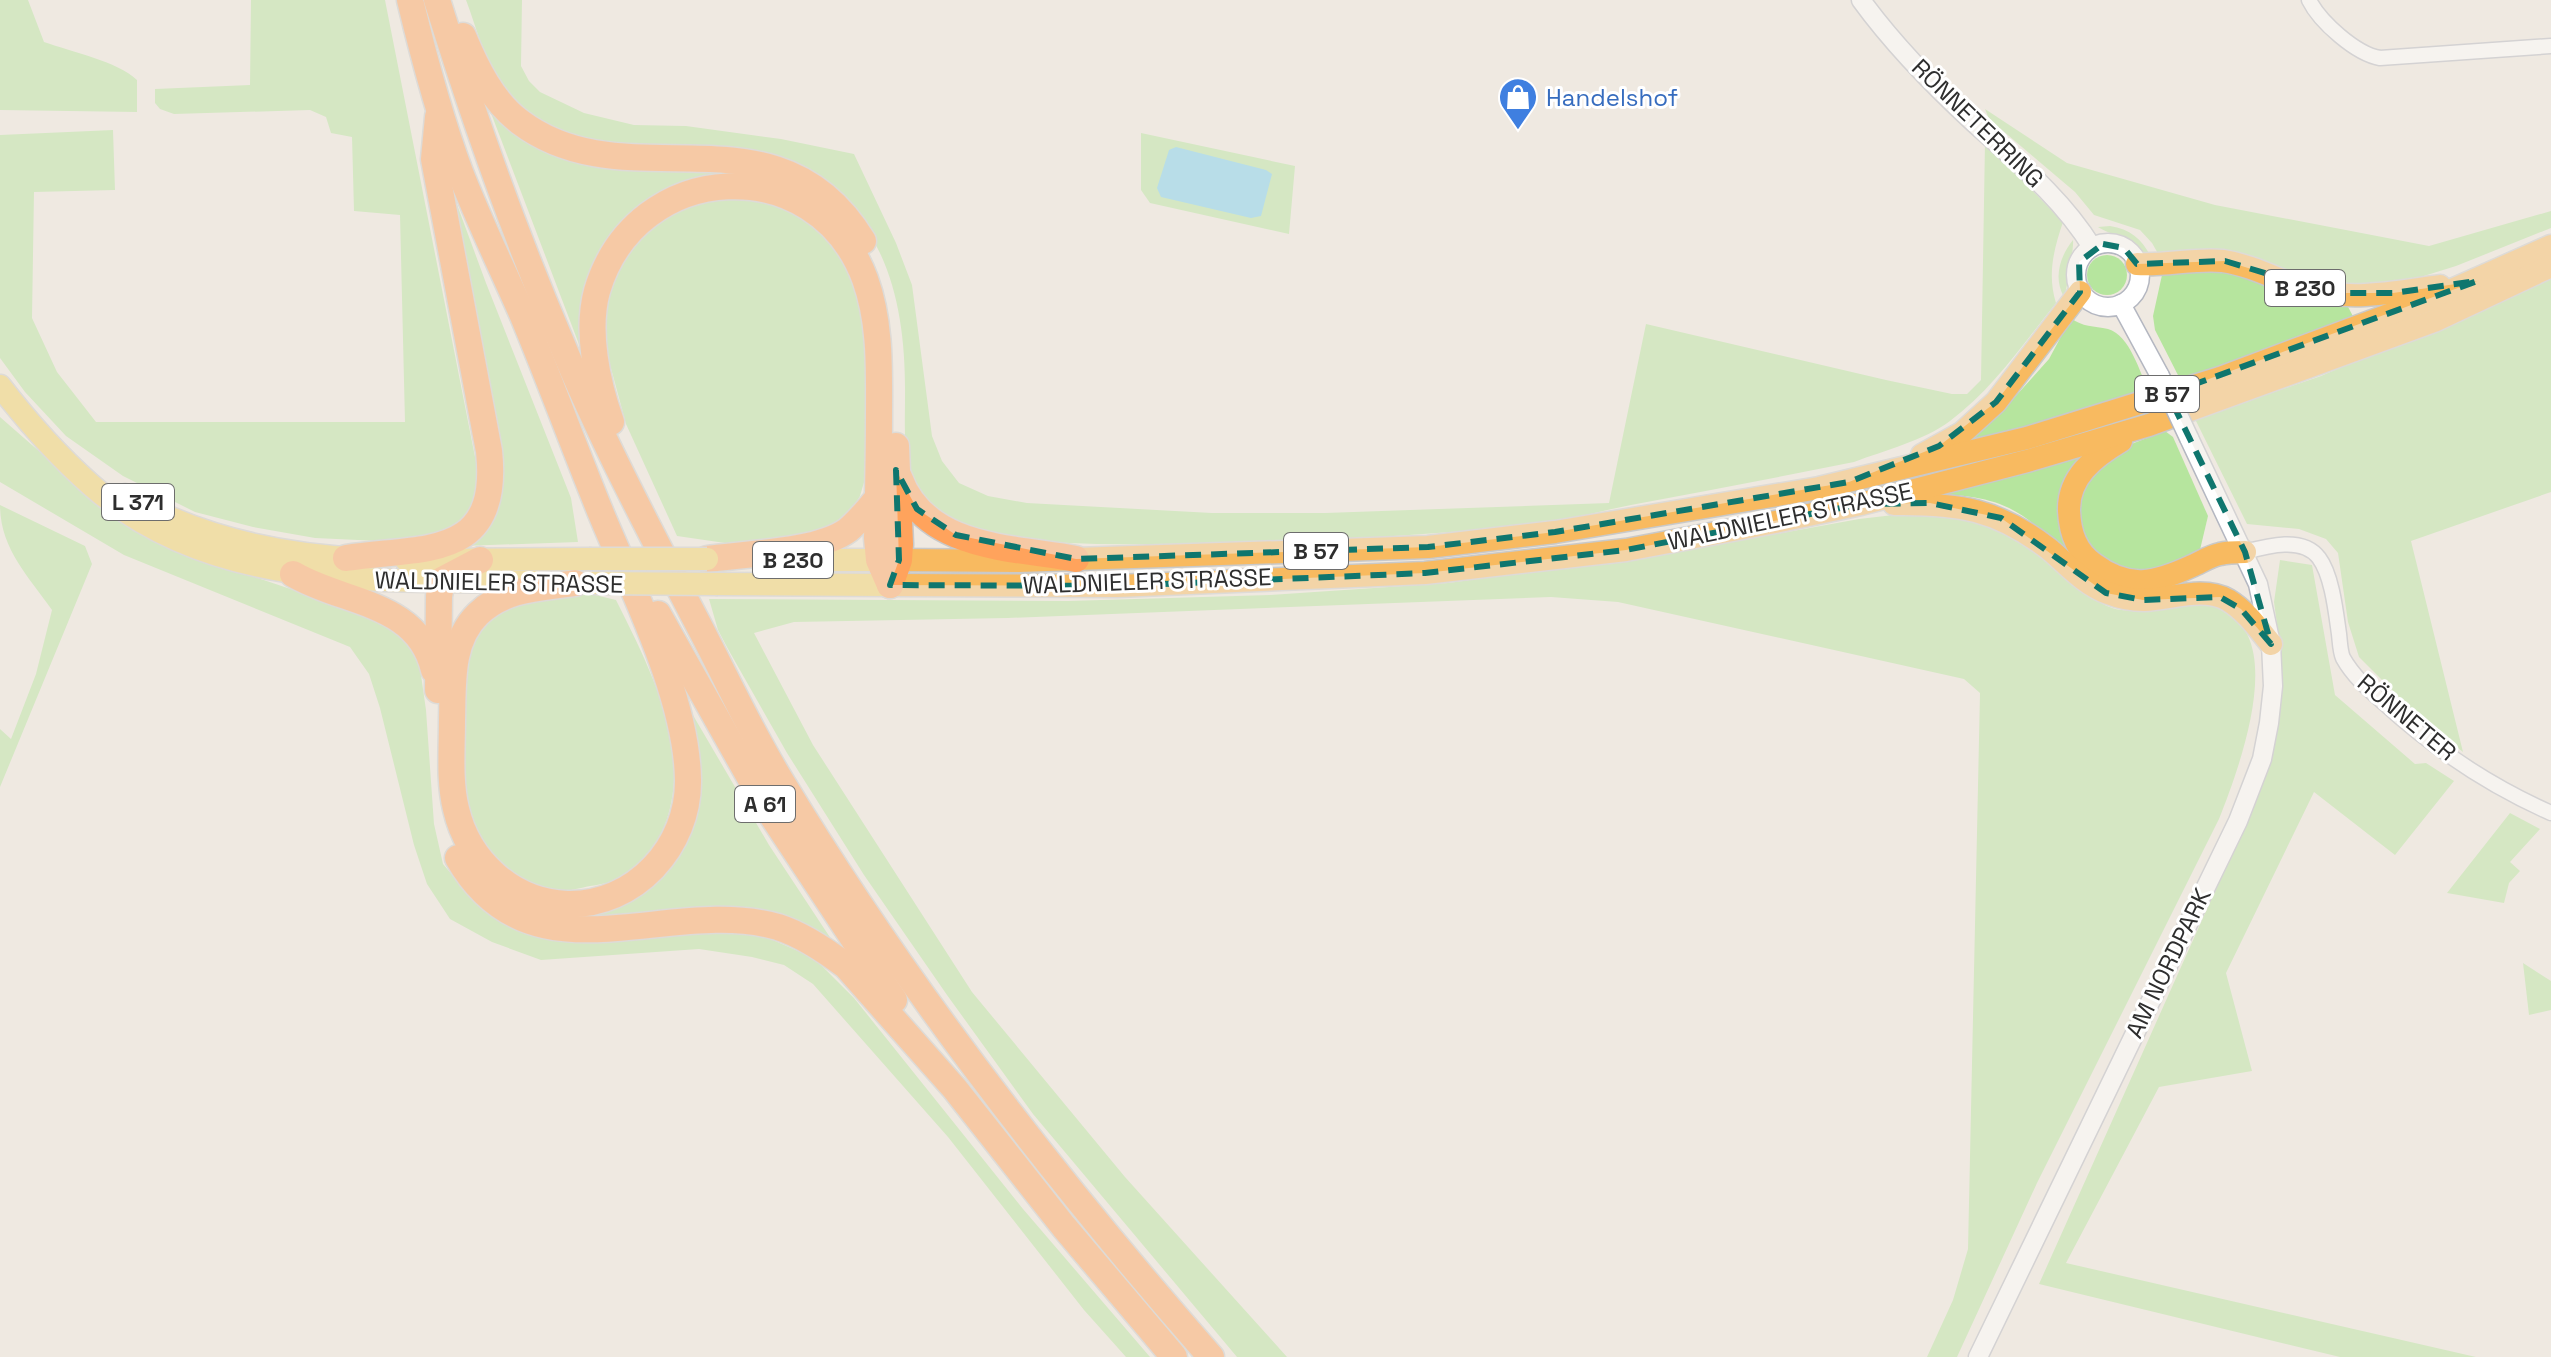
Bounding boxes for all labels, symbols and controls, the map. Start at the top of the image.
street label: RÖNNETERRING [1905,52,2051,194]
shop icon: Handelshof [1497,76,1539,131]
place label: Handelshof [1546,82,1678,113]
road number: B 230 [2265,270,2345,306]
road number: B 57 [2135,376,2199,412]
street label: WALDNIELER STRASSE [1665,475,1915,557]
road number: L 371 [102,484,174,520]
road number: B 57 [1284,533,1348,569]
road number: B 230 [753,542,833,578]
street label: WALDNIELER STRASSE [1022,561,1272,601]
street label: WALDNIELER STRASSE [374,564,624,600]
street label: RÖNNETER [2351,667,2463,767]
road number: A 61 [735,786,795,822]
street label: AM NORDPARK [2118,883,2218,1043]

